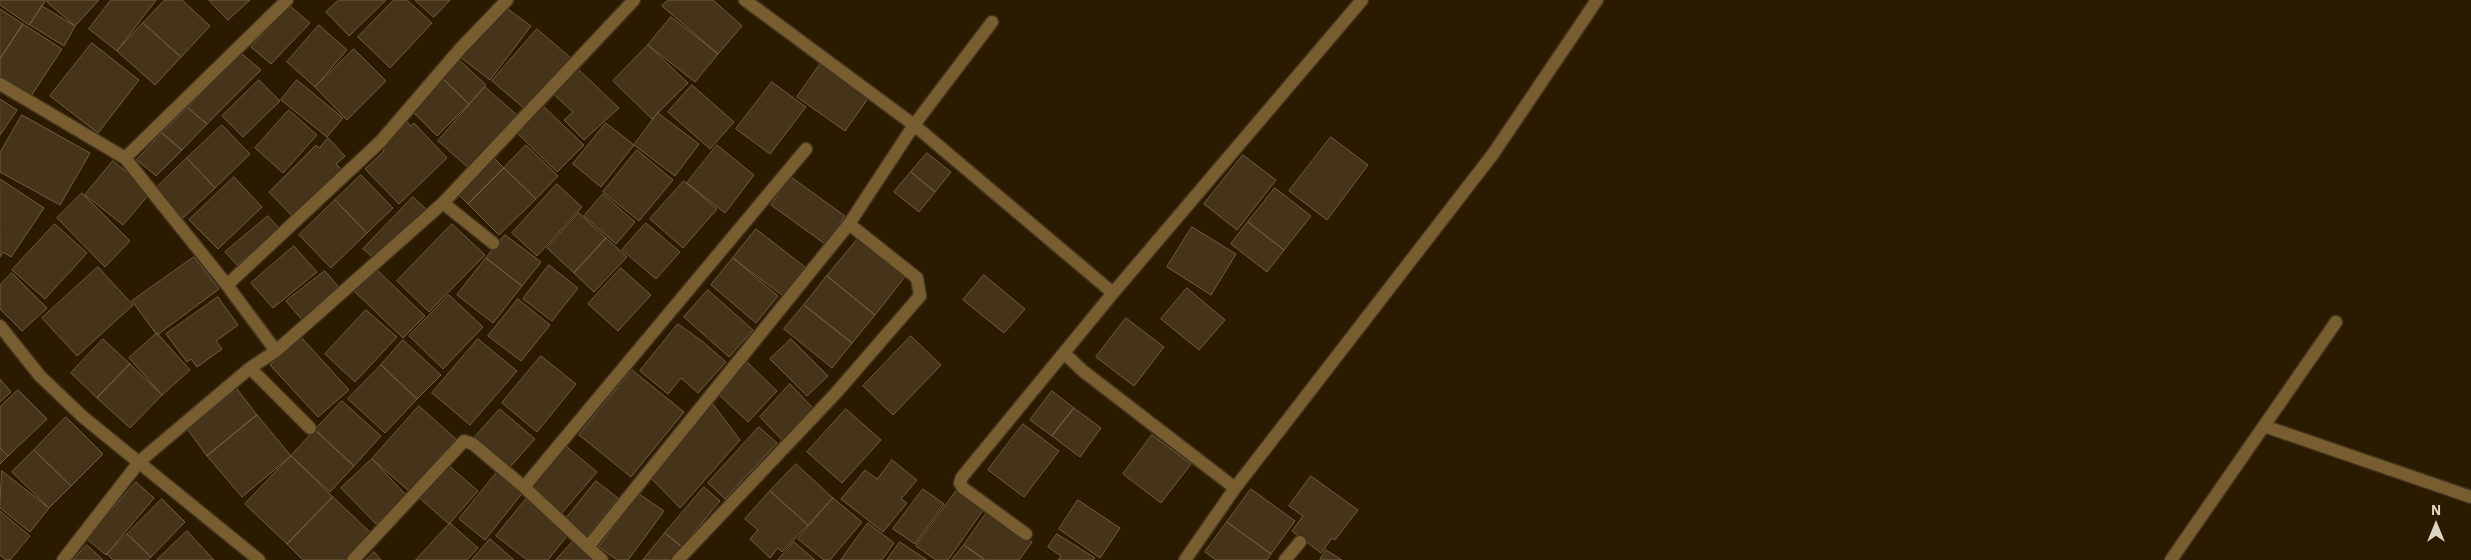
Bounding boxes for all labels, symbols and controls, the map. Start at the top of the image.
north arrow [2411,500,2461,550]
text: N [2431,501,2441,519]

